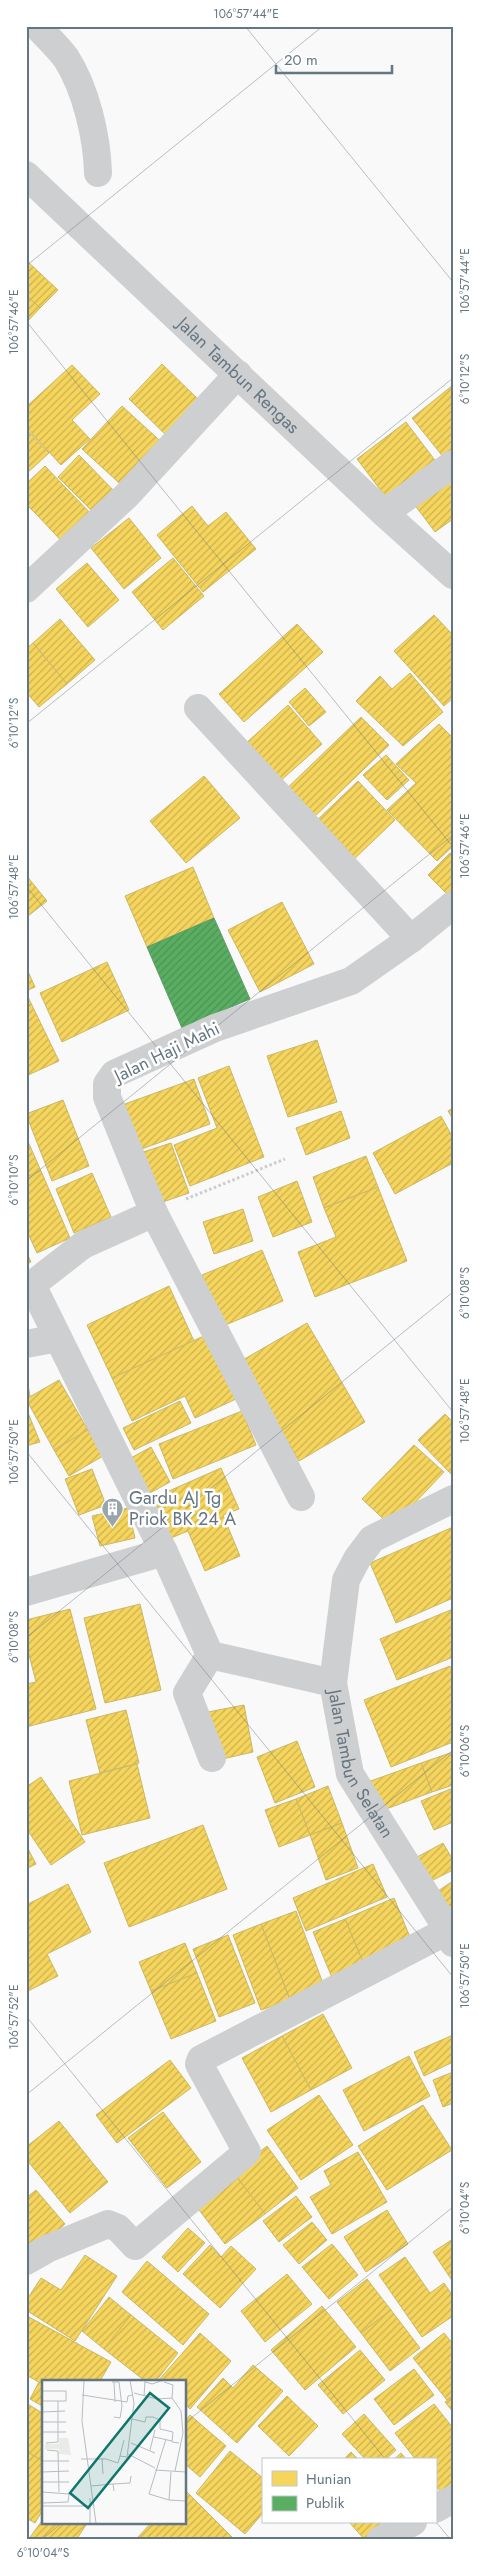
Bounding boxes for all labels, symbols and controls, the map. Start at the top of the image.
text: 106°57'44"E [213,5,279,23]
scale bar [276,42,393,74]
text: 20 m [284,49,318,71]
text: 106°57'44"E [456,248,474,314]
text: 106°57'46"E [5,289,23,355]
street label: Jalan Tambun Rengas [170,310,305,440]
text: 6°10'12"S [456,353,474,404]
text: 6°10'12"S [5,697,23,748]
text: 106°57'46"E [456,813,474,879]
text: 106°57'48"E [5,854,23,920]
street label: Jalan Haji Mahi [108,1015,224,1090]
text: 6°10'10"S [5,1154,23,1206]
text: 6°10'08"S [456,1266,474,1319]
text: 106°57'48"E [456,1378,474,1444]
text: 106°57'50"E [5,1419,23,1485]
place label: Gardu AJ Tg Priok BK 24 A [129,1485,236,1532]
building icon: Gardu AJ Tg Priok BK 24 A [101,1496,125,1527]
text: 6°10'08"S [5,1610,23,1663]
street label: Jalan Tambun Selatan [321,1685,400,1843]
text: 6°10'06"S [456,1724,474,1777]
text: 106°57'50"E [456,1943,474,2009]
text: 106°57'52"E [5,1984,23,2050]
text: 6°10'04"S [456,2181,474,2234]
inset map [42,2380,186,2524]
legend [262,2458,436,2524]
text: Hunian [306,2468,351,2490]
text: Publik [306,2492,345,2514]
text: 6°10'04"S [17,2544,70,2562]

